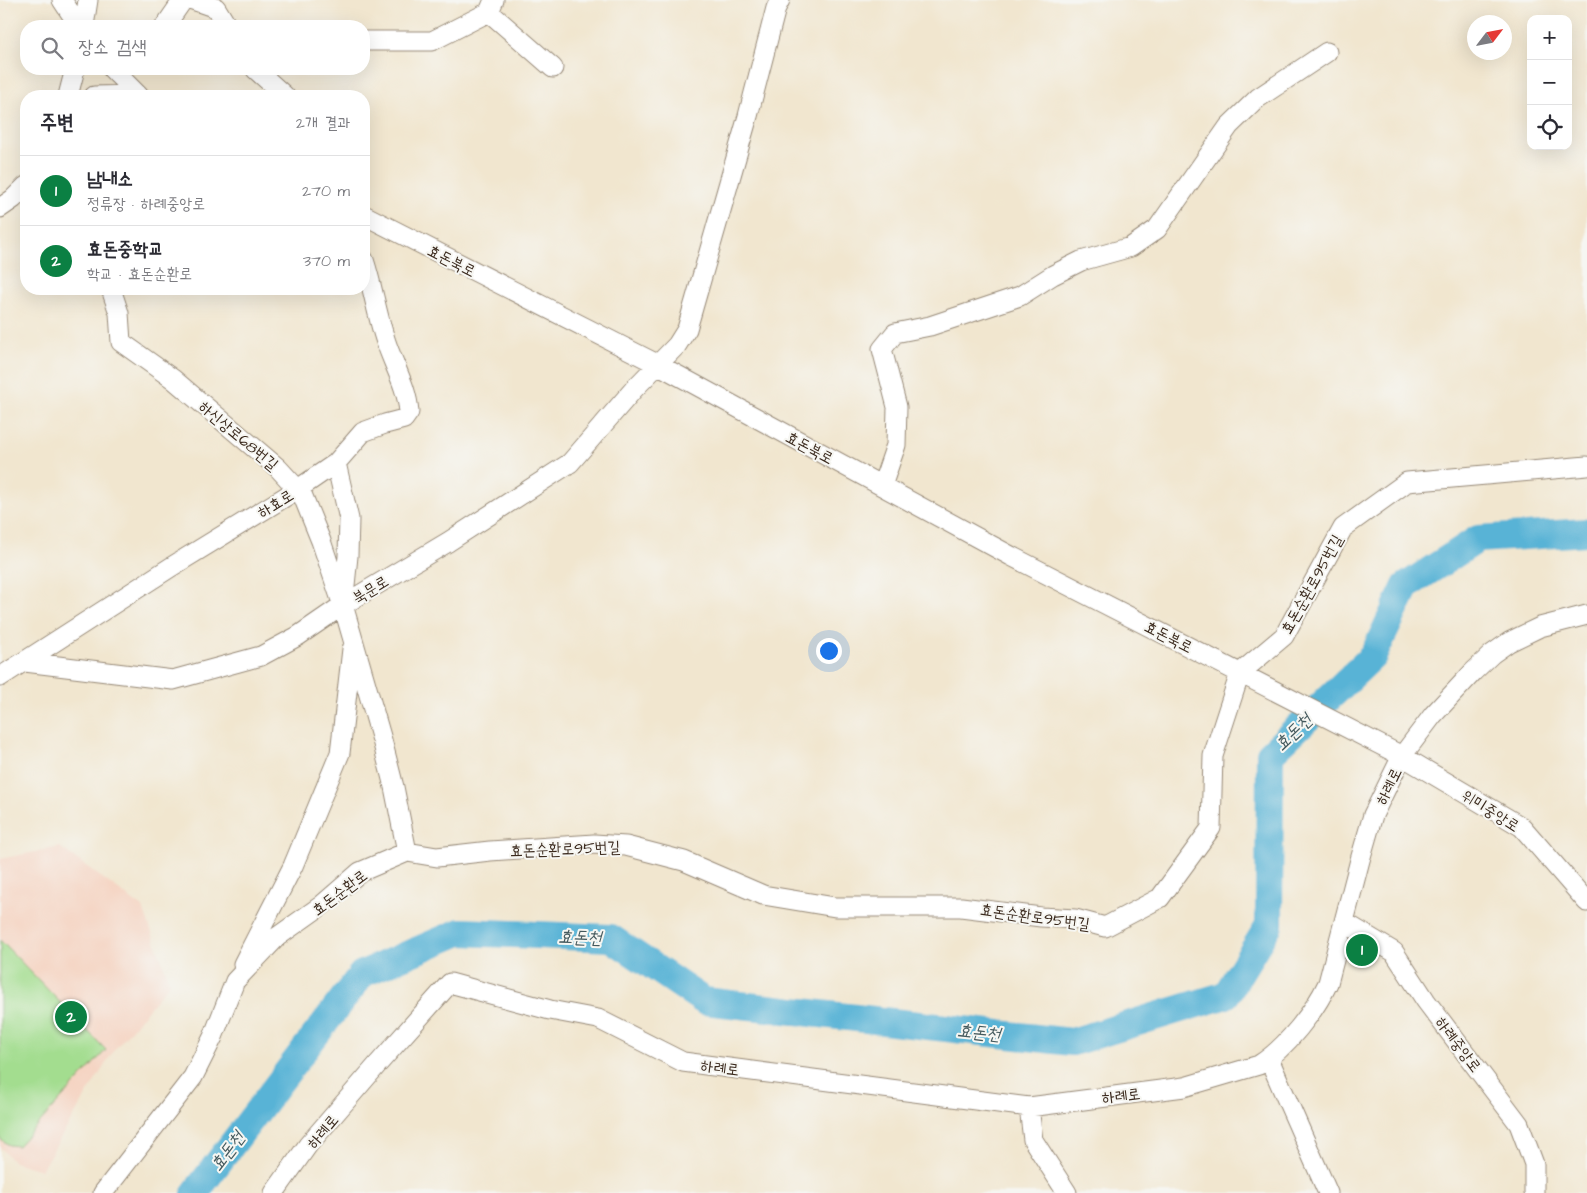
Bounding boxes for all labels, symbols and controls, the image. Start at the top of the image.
north arrow [1467,15,1512,60]
map controls [1527,15,1572,150]
button: + [1527,15,1572,60]
search box [20,20,370,75]
icon: search [38,34,66,62]
text: 장소 검색 [78,34,147,61]
button: − [1527,60,1572,105]
button: locate [1527,105,1572,150]
text: 주변 [40,108,74,137]
text: 2개 결과 [296,112,350,134]
text: 남내소 [87,166,133,193]
text: 1 [55,180,57,202]
text: 270 m [302,180,350,202]
text: 정류장 · 하례중앙로 [87,193,205,215]
text: 효돈중학교 [87,236,163,263]
street label: 효돈북로 [424,239,479,282]
text: 2 [51,250,61,272]
text: 370 m [303,250,350,272]
text: 학교 · 효돈순환로 [87,263,192,285]
street label: 하신상로68번길 [194,396,283,476]
street label: 효돈북로 [782,426,837,470]
street label: 하효로 [253,484,298,523]
street label: 효돈순환로95번길 [1275,531,1348,638]
street label: 북문로 [348,570,393,609]
street label: 효돈북로 [1141,615,1196,658]
your location [816,638,842,664]
water label: 효돈천 [1269,707,1319,756]
street label: 하례로 [1371,764,1407,809]
street label: 위미중앙로 [1457,784,1524,837]
street label: 효돈순환로95번길 [509,836,621,862]
street label: 효돈순환로 [307,865,372,921]
street label: 효돈순환로95번길 [979,898,1091,936]
water label: 효돈천 [558,924,604,951]
pin: 1 [1346,931,1378,969]
pin: 2 [55,998,87,1036]
street label: 하례중앙로 [1430,1012,1486,1077]
water label: 효돈천 [956,1018,1003,1047]
street label: 하례로 [699,1055,740,1081]
street label: 하례로 [1101,1083,1142,1109]
street label: 하례로 [302,1110,344,1154]
water label: 효돈천 [204,1125,251,1176]

